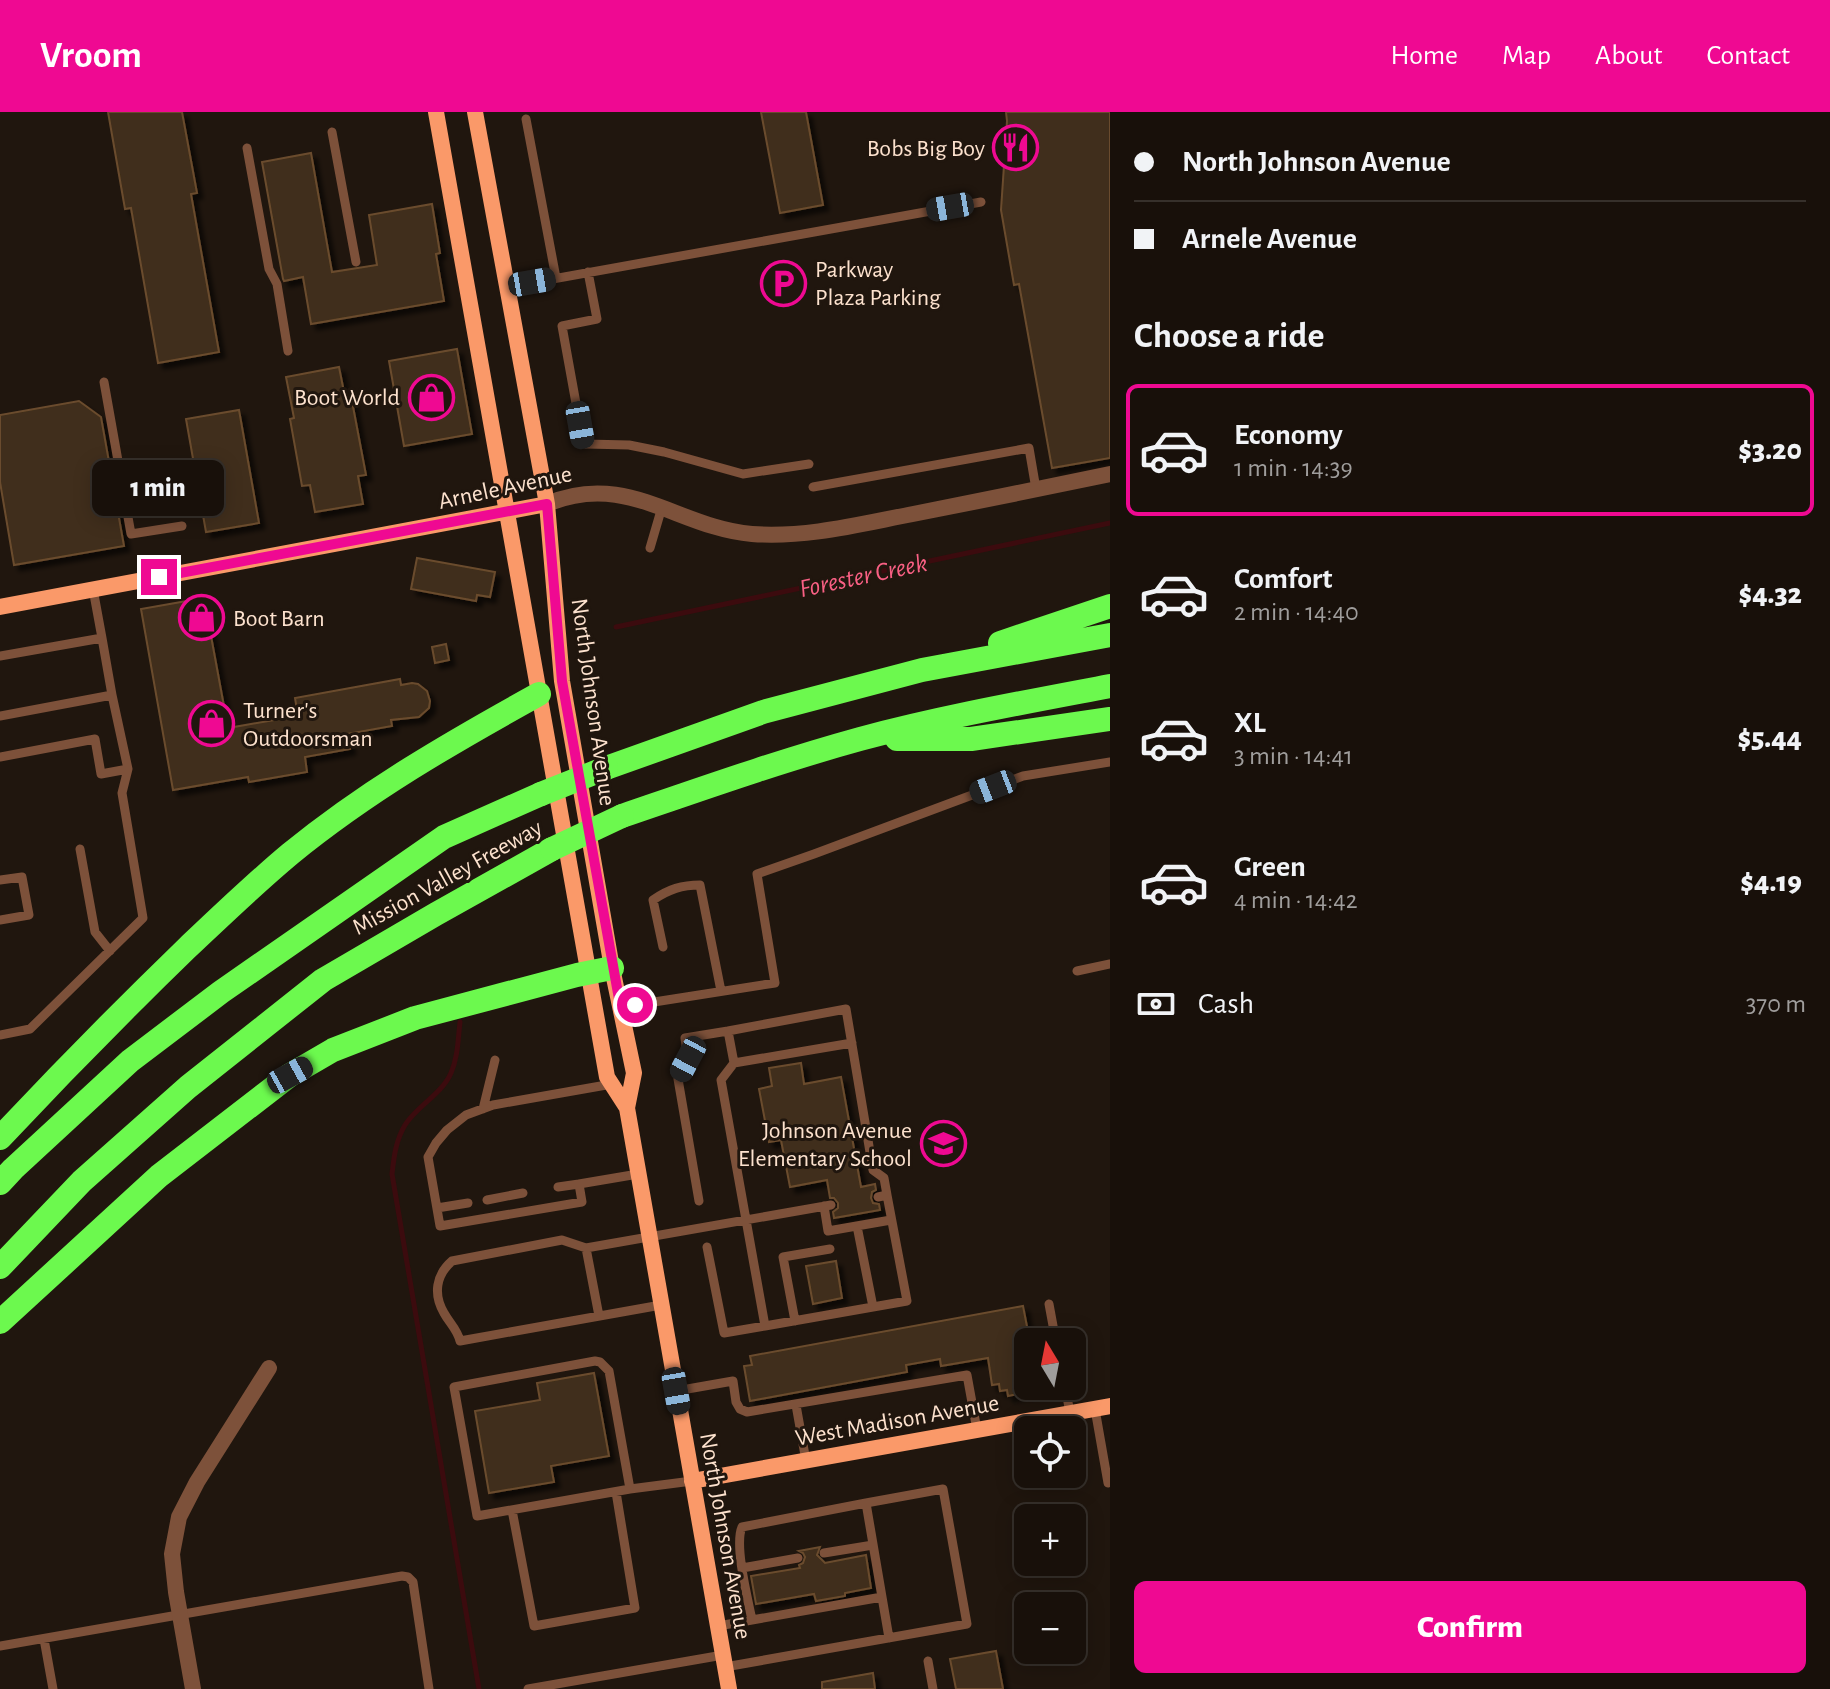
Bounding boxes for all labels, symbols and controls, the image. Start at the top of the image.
text: Vroom [40,37,142,75]
text: Home [1391,42,1458,70]
text: Map [1502,42,1551,70]
text: About [1595,42,1663,70]
text: Contact [1707,42,1790,70]
restaurant icon: Bobs Big Boy [992,124,1040,172]
place label: Bobs Big Boy [867,137,985,161]
text: North Johnson Avenue [1182,147,1451,177]
car [924,191,976,223]
text: Arnele Avenue [1182,224,1357,254]
place label: Parkway Plaza Parking [815,258,941,310]
parking icon: Parkway Plaza Parking [760,259,808,307]
car [506,266,558,298]
text: Choose a ride [1134,318,1324,354]
shop icon: Boot World [407,373,455,421]
place label: Boot World [294,386,400,410]
car [564,399,596,451]
icon: car [1138,414,1210,486]
text: Economy [1234,420,1343,450]
text: $3.20 [1738,435,1802,465]
text: 1 min · 14:39 [1234,455,1353,481]
callout: 1 min [93,461,225,517]
street label: Arnele Avenue [436,462,574,514]
text: 1 min [130,475,186,501]
water label: Forester Creek [797,550,929,602]
icon: car [1138,558,1210,630]
route end [141,559,177,595]
text: Comfort [1234,564,1333,594]
text: $4.32 [1738,579,1802,609]
shop icon: Boot Barn [178,594,226,642]
street label: North Johnson Avenue [567,597,619,807]
text: 2 min · 14:40 [1234,599,1359,625]
place label: Boot Barn [233,607,325,631]
place label: Turner's Outdoorsman [243,699,373,751]
shop icon: Turner's Outdoorsman [188,700,236,748]
icon: car [1138,702,1210,774]
text: XL [1234,708,1266,738]
text: $5.44 [1737,723,1802,753]
text: 3 min · 14:41 [1234,743,1353,769]
car [966,767,1020,807]
street label: Mission Valley Freeway [349,816,546,940]
icon: car [1138,846,1210,918]
text: Green [1234,852,1306,882]
text: $4.19 [1740,867,1802,897]
text: 4 min · 14:42 [1234,887,1358,913]
icon: cash [1134,982,1178,1026]
route start [617,987,653,1023]
text: Cash [1198,989,1254,1019]
text: 370 m [1746,991,1806,1017]
car [666,1032,710,1086]
car [263,1053,317,1097]
place label: Johnson Avenue Elementary School [738,1119,912,1171]
school or university icon: Johnson Avenue Elementary School [919,1120,967,1168]
north arrow [1014,1328,1086,1400]
map controls [1014,1328,1086,1664]
car [660,1365,692,1417]
street label: West Madison Avenue [793,1391,1001,1451]
button: locate [1014,1416,1086,1488]
street label: North Johnson Avenue [695,1431,755,1641]
button: + [1014,1504,1086,1576]
button: Confirm [1134,1581,1806,1673]
button: − [1014,1592,1086,1664]

